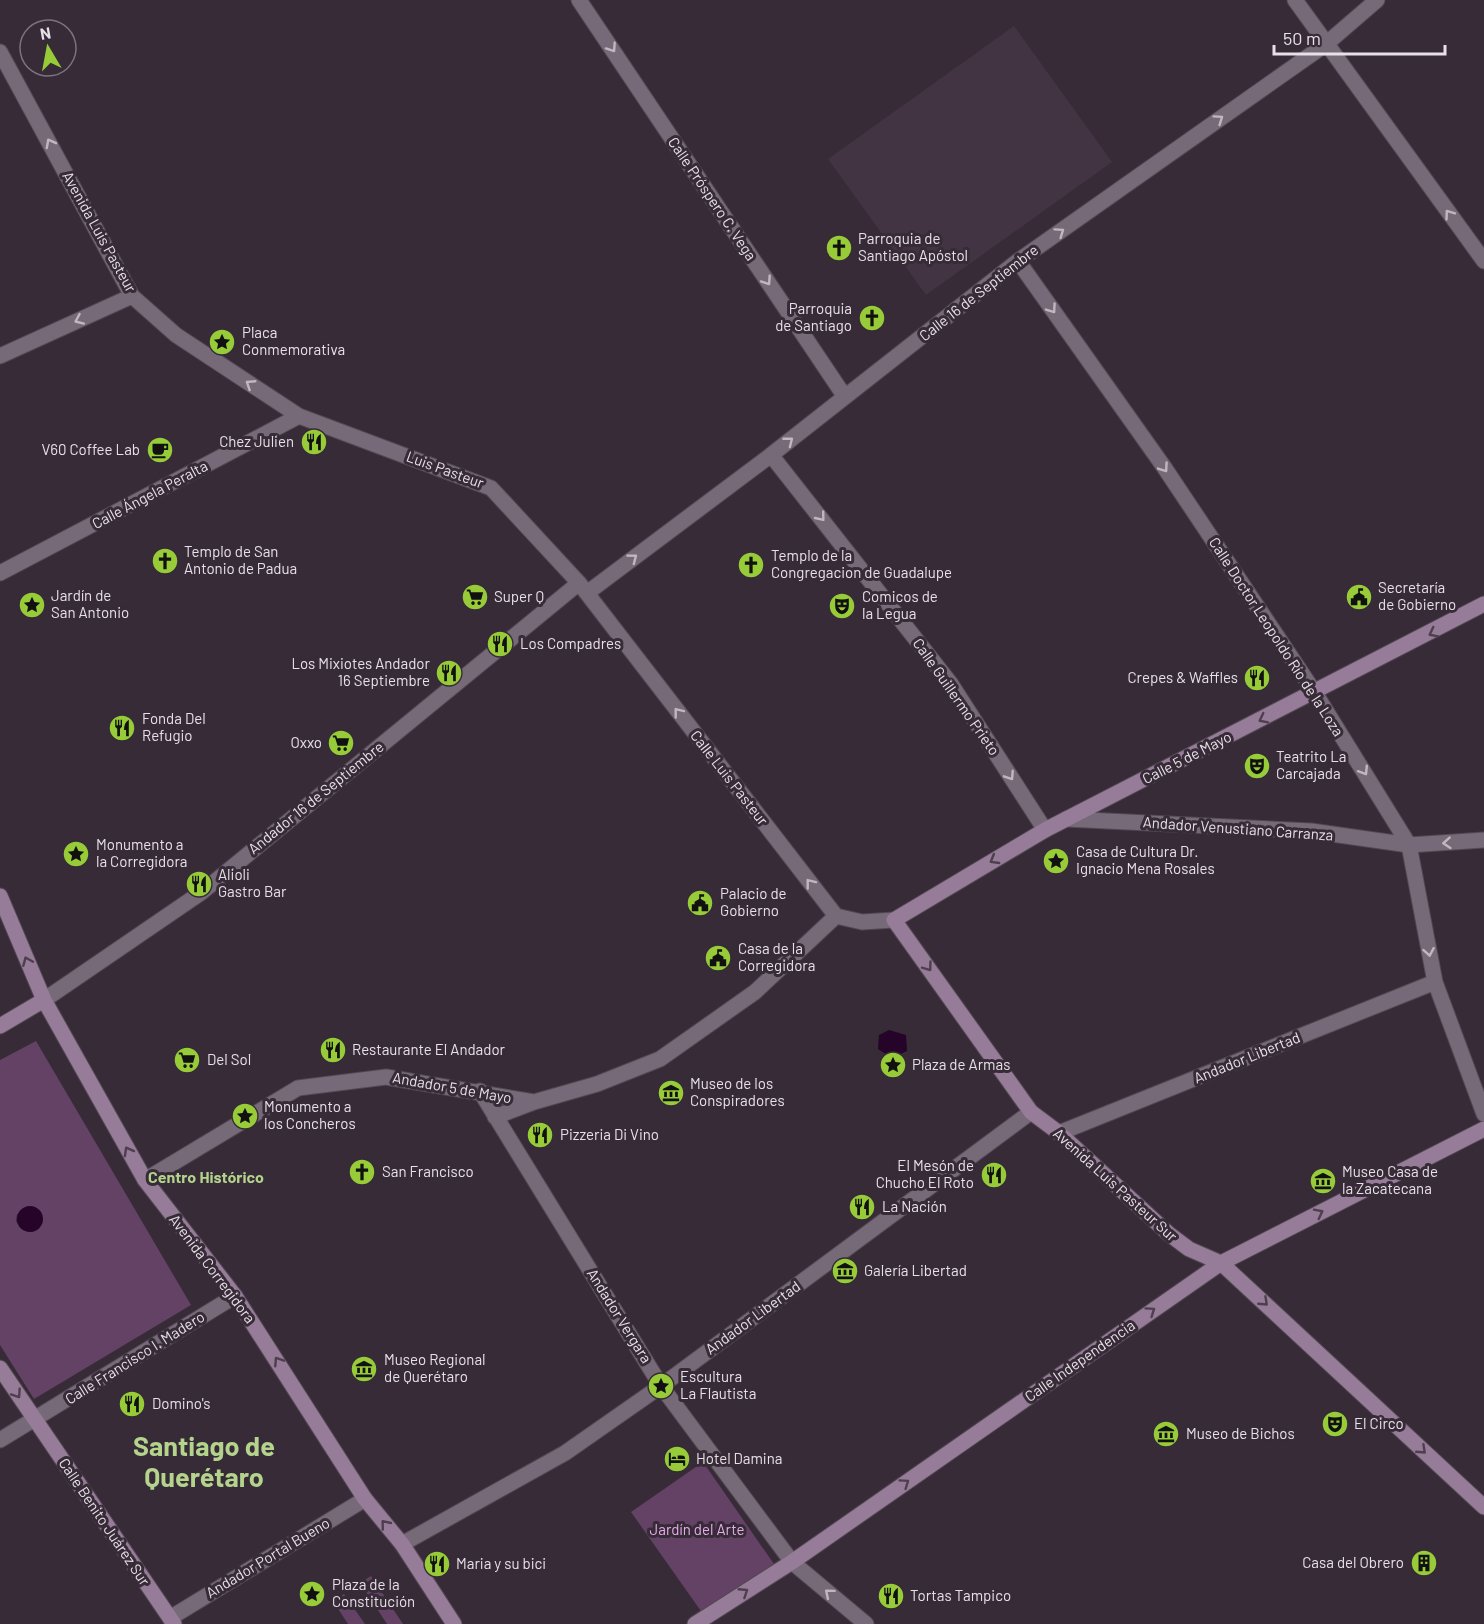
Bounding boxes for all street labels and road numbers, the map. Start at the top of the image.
street label: Calle Próspero C. Vega [665,133,761,263]
street label: Avenida Luis Pasteur [59,168,141,296]
street label: Calle 16 de Septiembre [915,240,1041,344]
street label: Luis Pasteur [404,447,487,492]
street label: Calle Ángela Peralta [89,456,210,532]
street label: Calle Doctor Leopoldo Río de la Loza [1206,534,1348,739]
street label: Calle Guillermo Prieto [910,634,1004,758]
street label: Calle Luis Pasteur [687,726,773,829]
street label: Calle 5 de Mayo [1139,727,1234,787]
street label: Andador 16 de Septiembre [244,737,387,857]
street label: Andador Venustiano Carranza [1142,812,1334,844]
street label: Andador Libertad [1191,1028,1302,1087]
street label: Andador 5 de Mayo [391,1068,513,1106]
street label: Avenida Luis Pasteur Sur [1050,1124,1182,1245]
street label: Avenida Corregidora [166,1210,260,1326]
street label: Andador Vergara [584,1265,656,1366]
street label: Andador Libertad [701,1277,803,1358]
street label: Calle Francisco I. Madero [61,1307,207,1407]
street label: Calle Independencia [1021,1315,1138,1405]
street label: Calle Benito Juárez Sur [55,1454,155,1589]
street label: Andador Portal Bueno [202,1513,333,1601]

